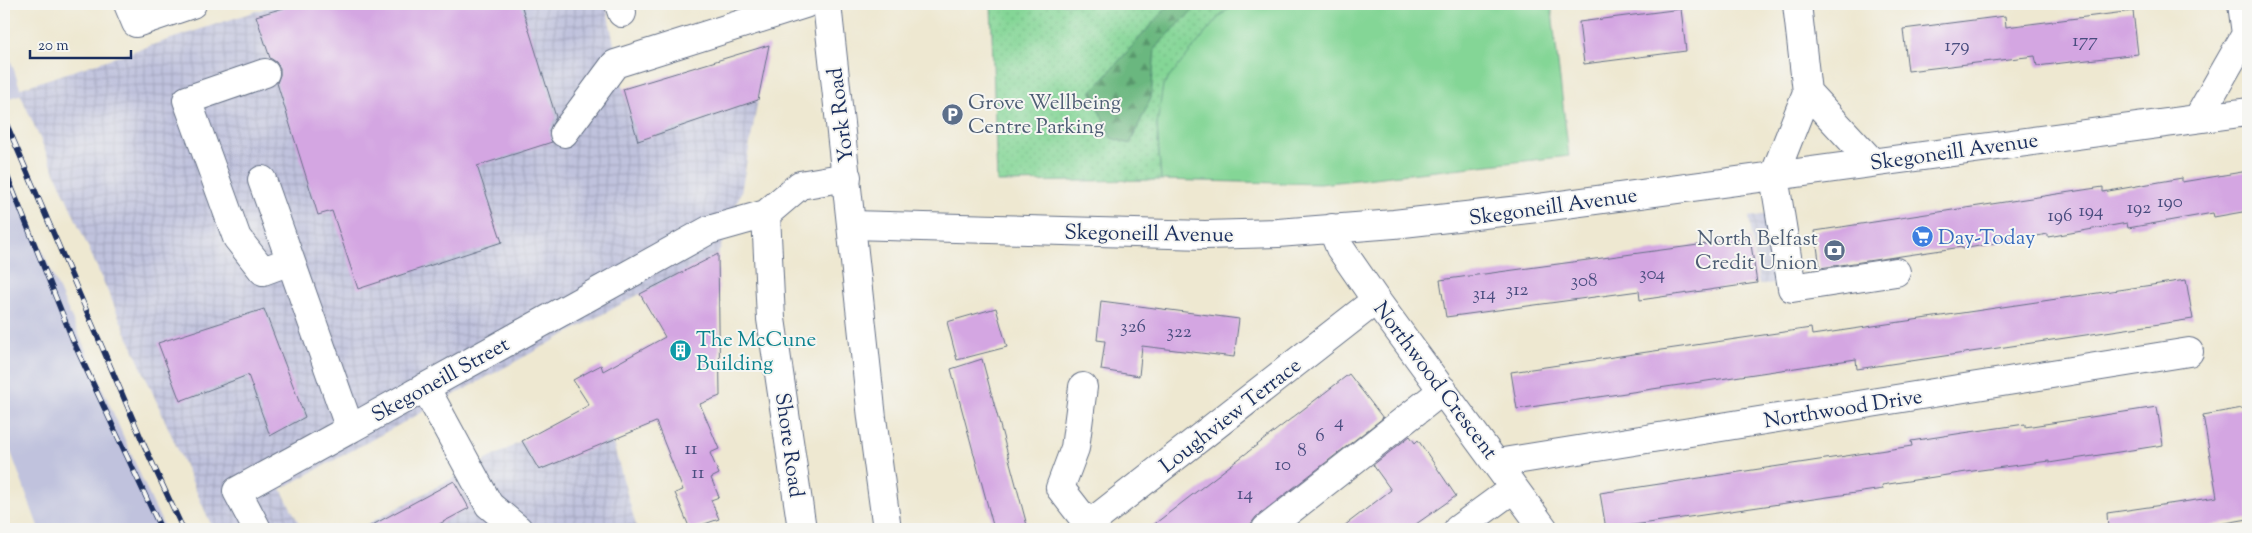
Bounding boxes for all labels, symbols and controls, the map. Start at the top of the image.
scale bar [30,28,131,60]
house number: 177 [2072,28,2098,55]
house number: 179 [1945,33,1969,60]
text: 20 m [38,36,69,57]
street label: York Road [821,66,863,164]
place label: Grove Wellbeing Centre Parking [968,89,1121,143]
parking icon: Grove Wellbeing Centre Parking [940,102,964,126]
street label: Skegoneill Avenue [1868,126,2040,180]
street label: Skegoneill Avenue [1467,181,1639,235]
house number: 190 [2157,189,2183,216]
house number: 192 [2127,195,2151,222]
house number: 194 [2078,198,2104,225]
house number: 196 [2048,203,2072,230]
street label: Skegoneill Avenue [1064,219,1234,251]
place label: Day-Today [1938,224,2036,254]
place label: North Belfast Credit Union [1695,225,1818,279]
supermarket icon: Day-Today [1910,225,1934,249]
bank icon: North Belfast Credit Union [1822,238,1846,262]
house number: 304 [1639,261,1666,288]
house number: 308 [1570,268,1598,295]
house number: 312 [1505,277,1529,304]
house number: 314 [1472,281,1496,308]
street label: Northwood Crescent [1365,296,1504,466]
house number: 326 [1120,314,1146,341]
house number: 322 [1166,319,1192,346]
place label: The McCune Building [696,326,816,380]
street label: Skegoneill Street [367,330,515,431]
building icon: The McCune Building [668,339,692,363]
street label: Loughview Terrace [1154,352,1308,481]
street label: Northwood Drive [1762,383,1925,437]
street label: Shore Road [766,391,810,500]
house number: 4 [1334,409,1344,436]
house number: 6 [1315,423,1325,450]
house number: 11 [685,436,698,463]
house number: 8 [1297,438,1307,465]
house number: 10 [1275,452,1291,479]
house number: 11 [692,460,705,487]
house number: 14 [1237,481,1253,508]

